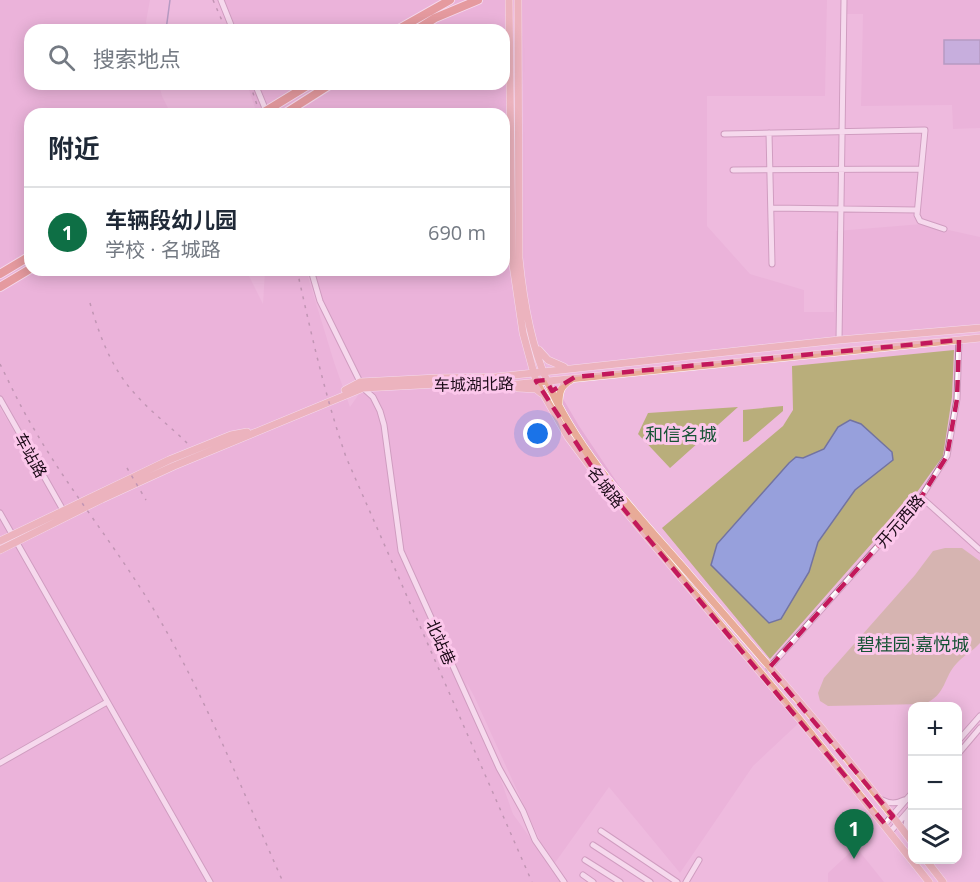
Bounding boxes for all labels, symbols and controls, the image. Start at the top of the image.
search box [24,24,510,90]
icon: search [45,41,78,74]
text: 搜索地点 [93,43,181,73]
text: 附近 [48,130,100,166]
text: 车辆段幼儿园 [105,204,237,234]
text: 1 [62,219,73,246]
text: 690 m [428,219,486,246]
text: 学校 · 名城路 [105,236,221,263]
street label: 车城湖北路 [434,372,514,396]
your location [523,419,552,448]
district label: 和信名城 [645,422,717,446]
street label: 车站路 [10,429,52,481]
street label: 名城路 [582,461,630,513]
street label: 开元西路 [871,490,929,552]
street label: 北站巷 [421,616,461,668]
district label: 碧桂园·嘉悦城 [857,632,969,656]
map controls [908,702,962,864]
button: + [908,702,962,756]
button: − [908,756,962,810]
pin: 1 [834,810,874,859]
button: layers [908,810,962,864]

